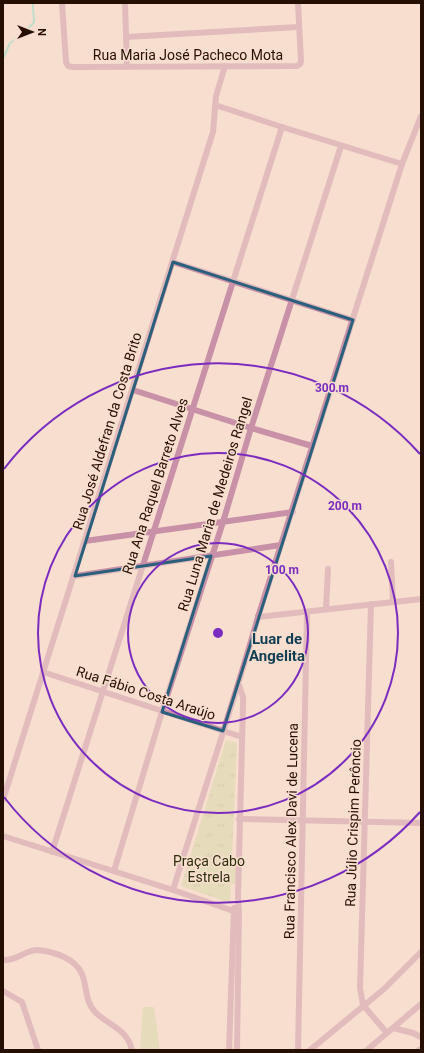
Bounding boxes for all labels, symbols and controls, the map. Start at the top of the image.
north arrow [12,12,52,52]
text: N [35,28,48,36]
street label: Rua Maria José Pacheco Mota [93,47,283,63]
street label: Rua José Aldefran da Costa Brito [69,330,145,532]
text: 300 m [315,381,349,395]
street label: Rua Luna Maria de Medeiros Rangel [175,395,255,613]
street label: Rua Ana Raquel Barreto Alves [119,396,191,576]
text: 200 m [328,499,362,513]
text: 100 m [265,563,299,577]
centre of rings [211,626,225,640]
district label: Luar de Angelita [249,630,305,665]
street label: Rua Fábio Costa Araújo [74,663,218,723]
street label: Rua Francisco Alex Davi de Lucena [281,723,301,939]
street label: Rua Júlio Crispim Perôncio [342,739,364,907]
park label: Praça Cabo Estrela [173,853,245,885]

